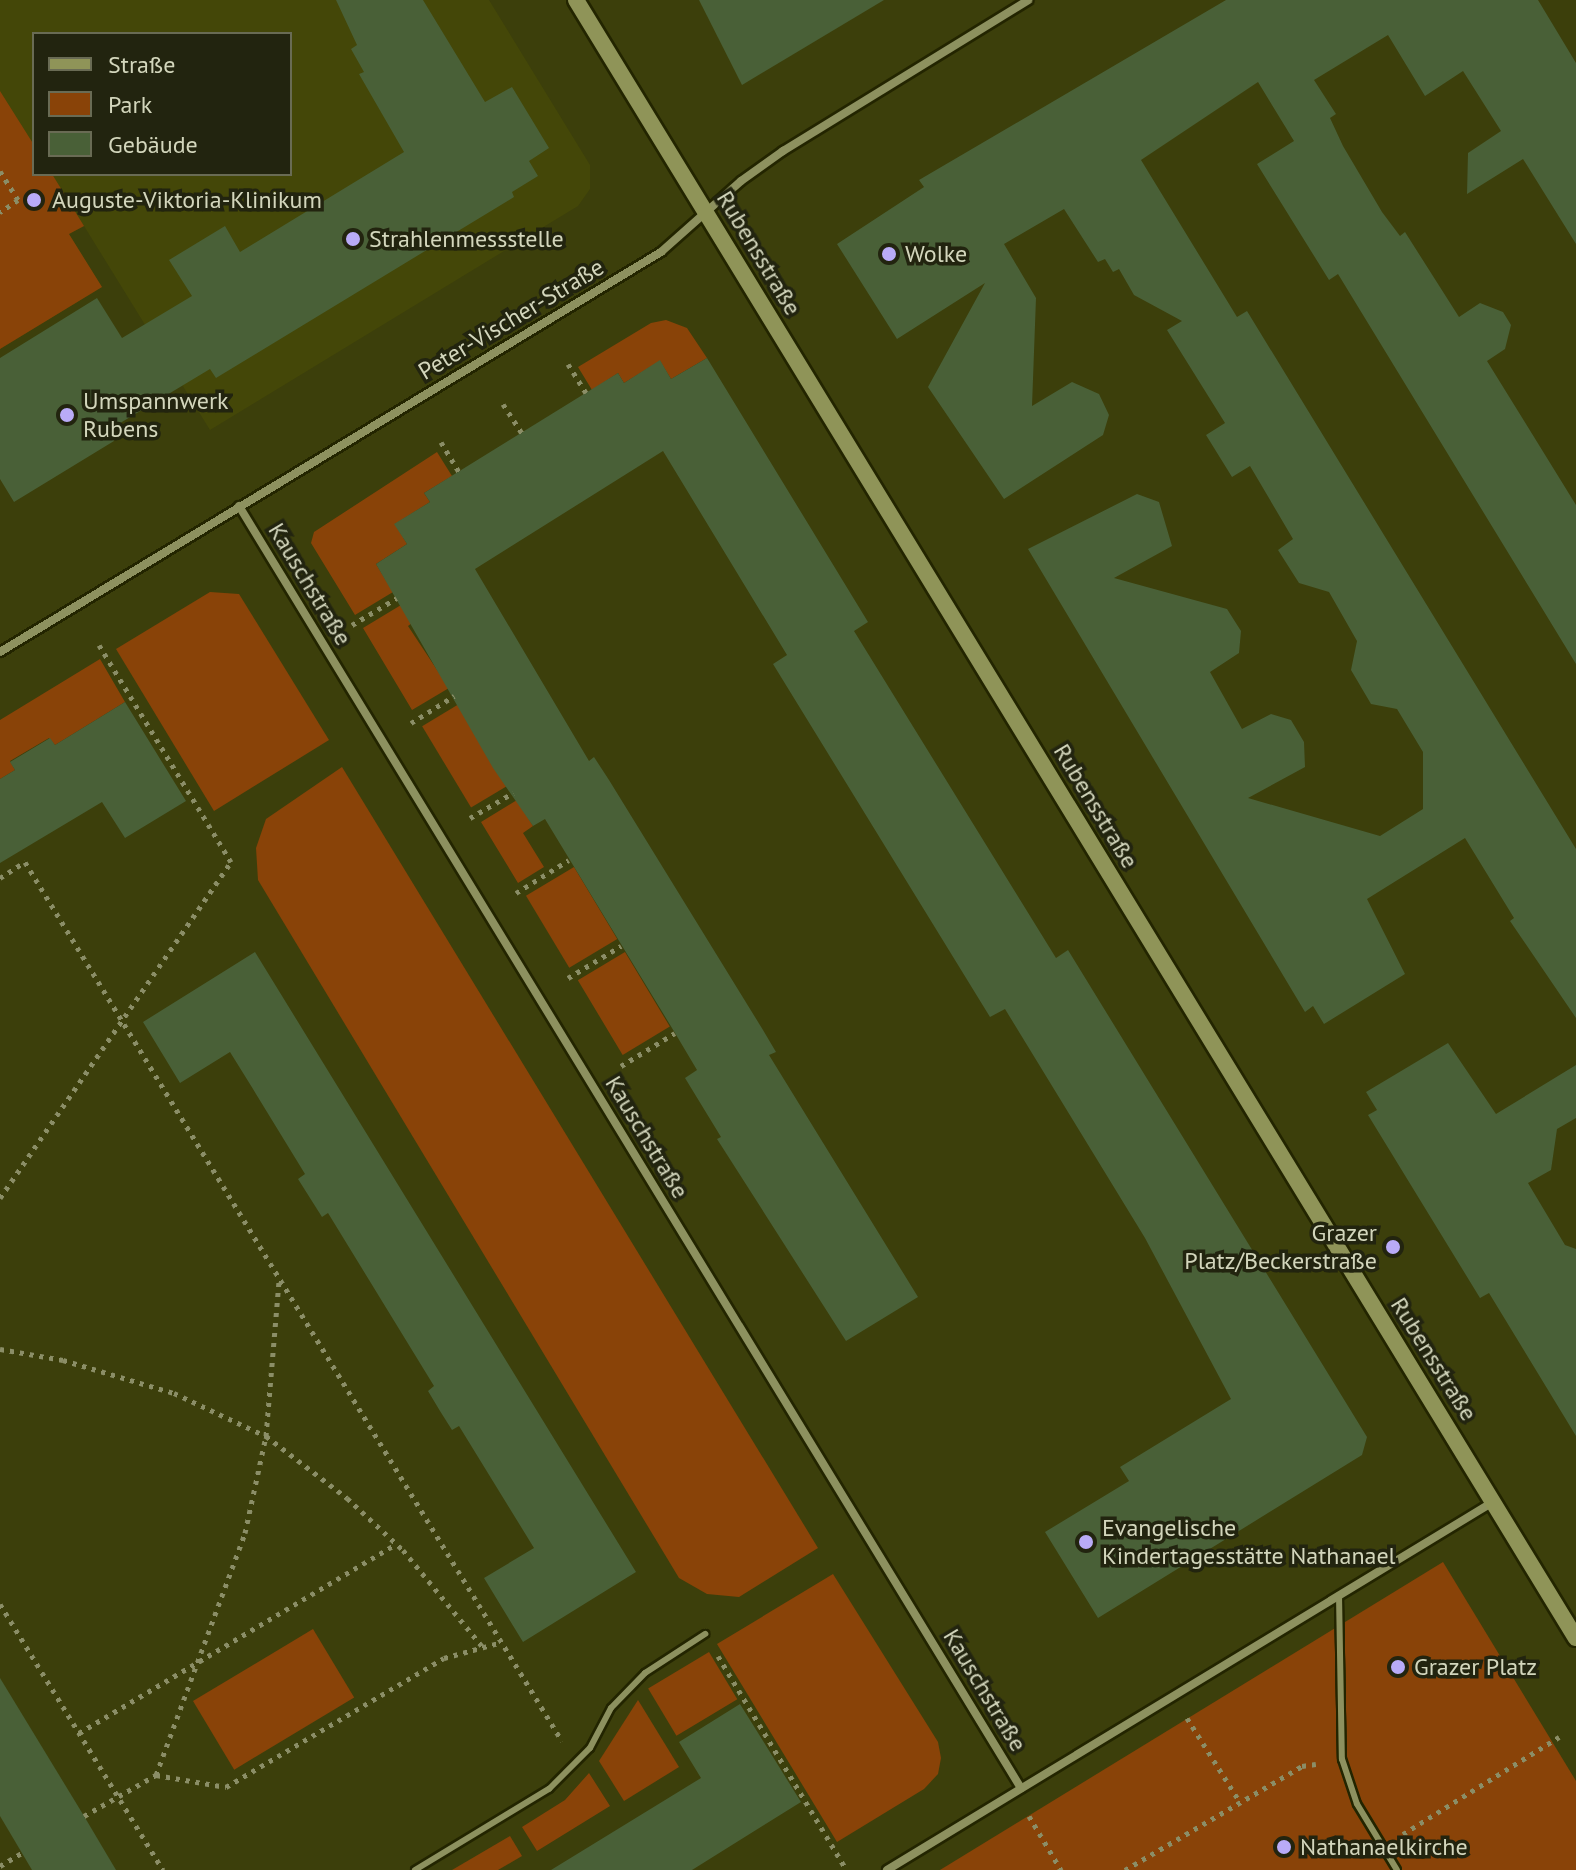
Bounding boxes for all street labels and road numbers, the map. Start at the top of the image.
street label: Rubensstraße [711,186,807,320]
street label: Peter-Vischer-Straße [413,252,609,386]
street label: Kauschstraße [262,518,358,650]
street label: Rubensstraße [1048,739,1144,873]
street label: Kauschstraße [599,1071,695,1203]
street label: Rubensstraße [1385,1292,1483,1426]
street label: Kauschstraße [937,1624,1033,1756]

